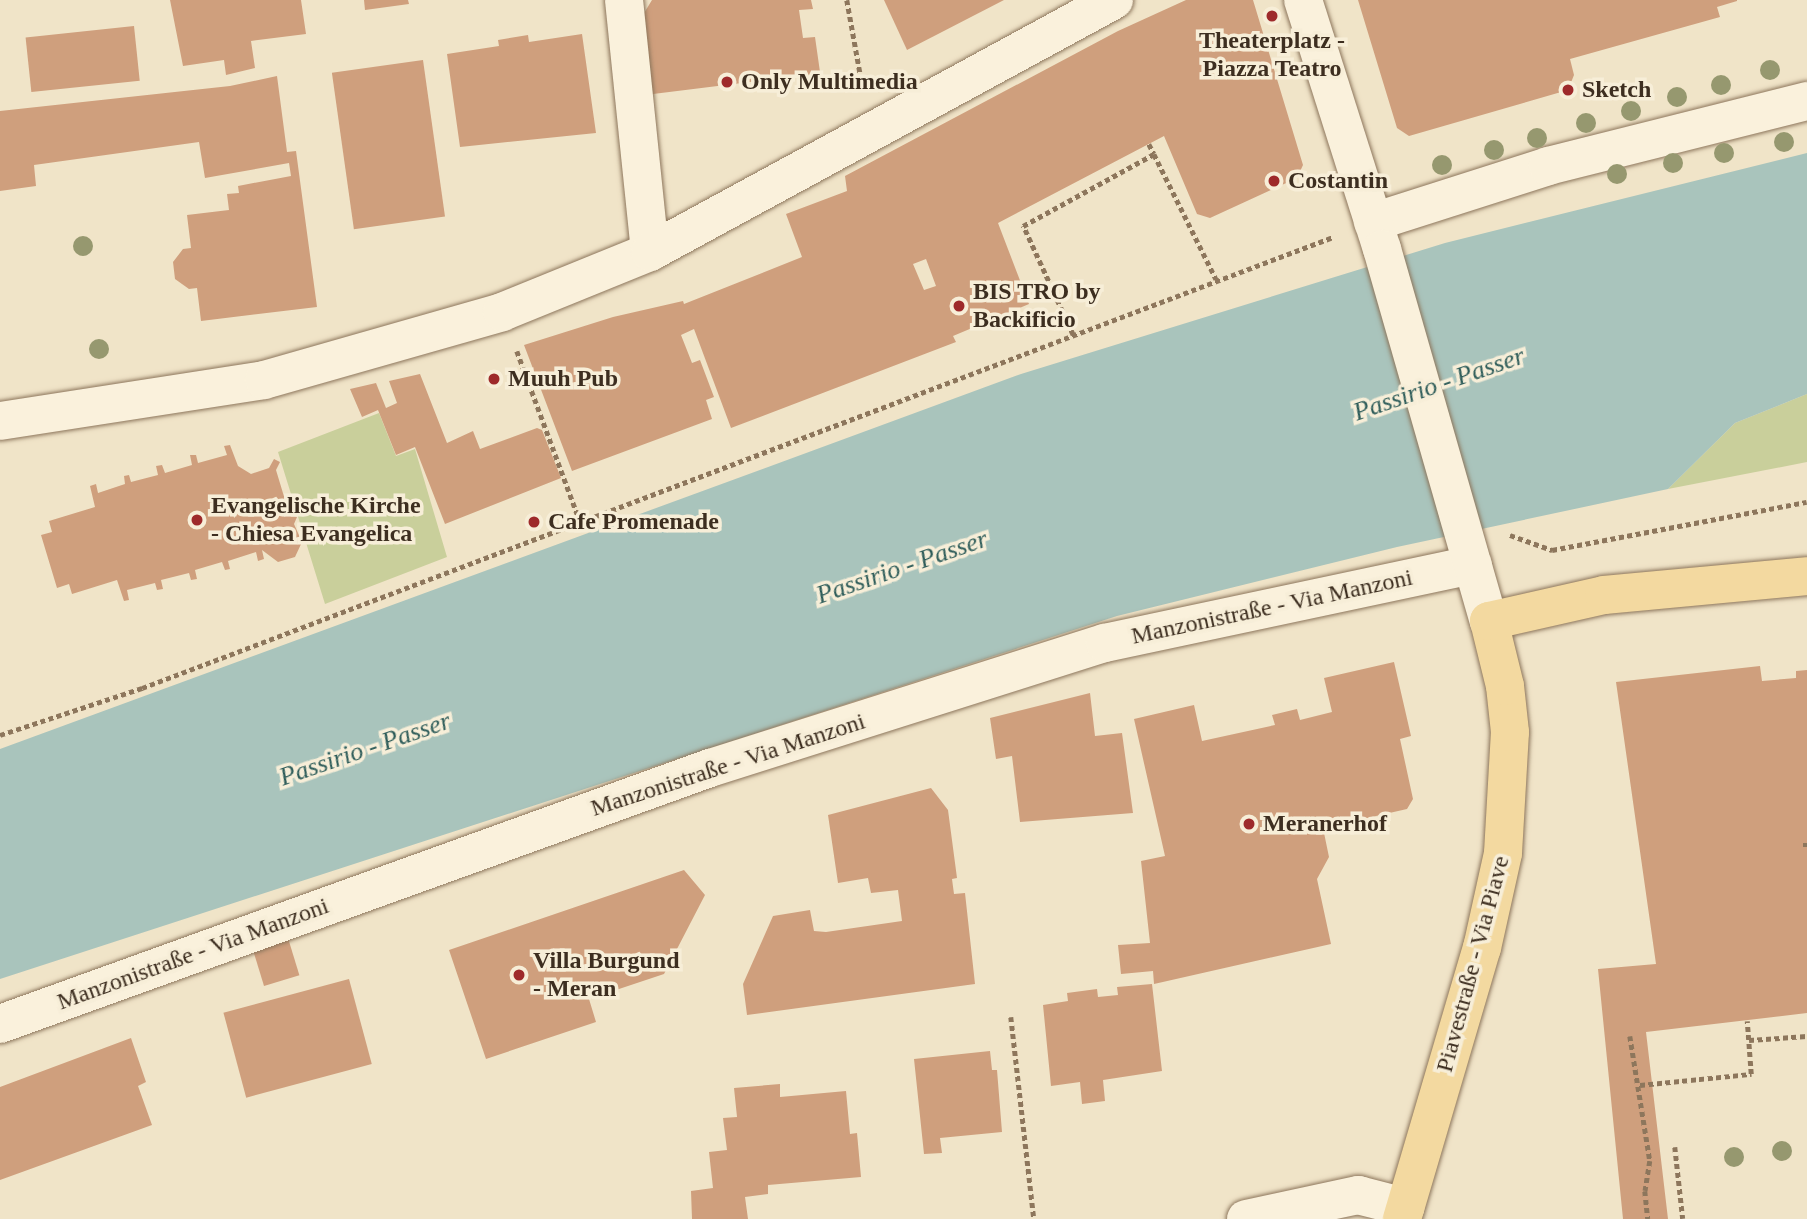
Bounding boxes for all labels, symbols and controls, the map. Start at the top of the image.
marker: Theaterplatz - Piazza Teatro [1264,8,1280,24]
place label: Theaterplatz - Piazza Teatro [1199,27,1345,83]
place label: Only Multimedia [741,68,918,96]
marker: Only Multimedia [719,74,735,90]
place label: Sketch [1582,76,1651,104]
marker: Sketch [1560,82,1576,98]
place label: Costantin [1288,167,1388,195]
marker: Costantin [1266,173,1282,189]
place label: BIS TRO by Backificio [973,278,1101,334]
marker: BIS TRO by Backificio [951,298,967,314]
water label: Passirio - Passer [1349,340,1529,428]
place label: Muuh Pub [508,365,618,393]
marker: Muuh Pub [486,371,502,387]
place label: Evangelische Kirche - Chiesa Evangelica [211,492,421,548]
place label: Cafe Promenade [548,508,719,536]
marker: Evangelische Kirche - Chiesa Evangelica [189,512,205,528]
marker: Cafe Promenade [526,514,542,530]
water label: Passirio - Passer [812,523,992,611]
street label: Manzonistraße - Via Manzoni [1129,563,1415,651]
water label: Passirio - Passer [275,705,455,793]
street label: Manzonistraße - Via Manzoni [587,707,869,823]
place label: Meranerhof [1263,810,1387,838]
marker: Meranerhof [1241,816,1257,832]
street label: Piavestraße - Via Piave [1430,853,1516,1075]
street label: Manzonistraße - Via Manzoni [53,891,333,1017]
place label: Villa Burgund - Meran [533,947,679,1003]
marker: Villa Burgund - Meran [511,967,527,983]

